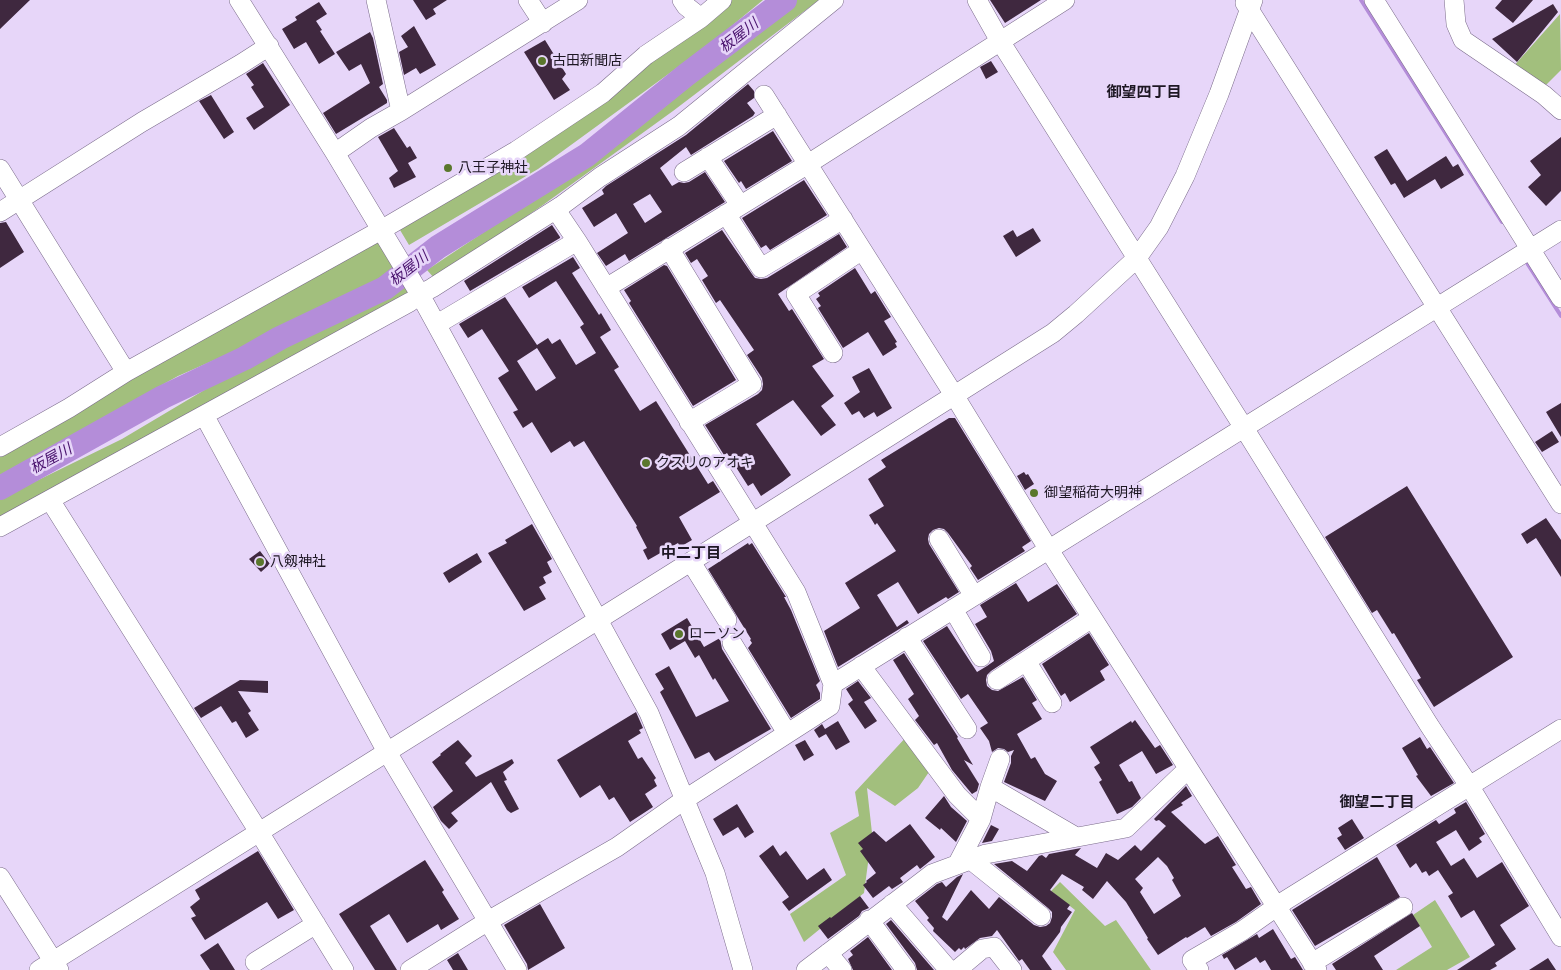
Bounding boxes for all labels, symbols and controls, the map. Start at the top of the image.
water label: 板屋川 [716,15,762,57]
place label: 古田新聞店 [552,53,622,69]
marker: 古田新聞店 [536,55,548,67]
district label: 御望四丁目 [1107,84,1181,102]
place label: 八王子神社 [458,160,528,176]
marker: 八王子神社 [442,162,454,174]
water label: 板屋川 [386,248,432,290]
water label: 板屋川 [27,440,75,478]
place label: クスリのアオキ [656,455,754,471]
marker: クスリのアオキ [640,457,652,469]
place label: 御望稲荷大明神 [1044,485,1142,501]
marker: 御望稲荷大明神 [1028,487,1040,499]
district label: 中二丁目 [661,545,721,563]
place label: 八剱神社 [270,554,326,570]
marker: 八剱神社 [254,556,266,568]
place label: ローソン [689,626,745,642]
marker: ローソン [673,628,685,640]
district label: 御望二丁目 [1340,794,1414,812]

